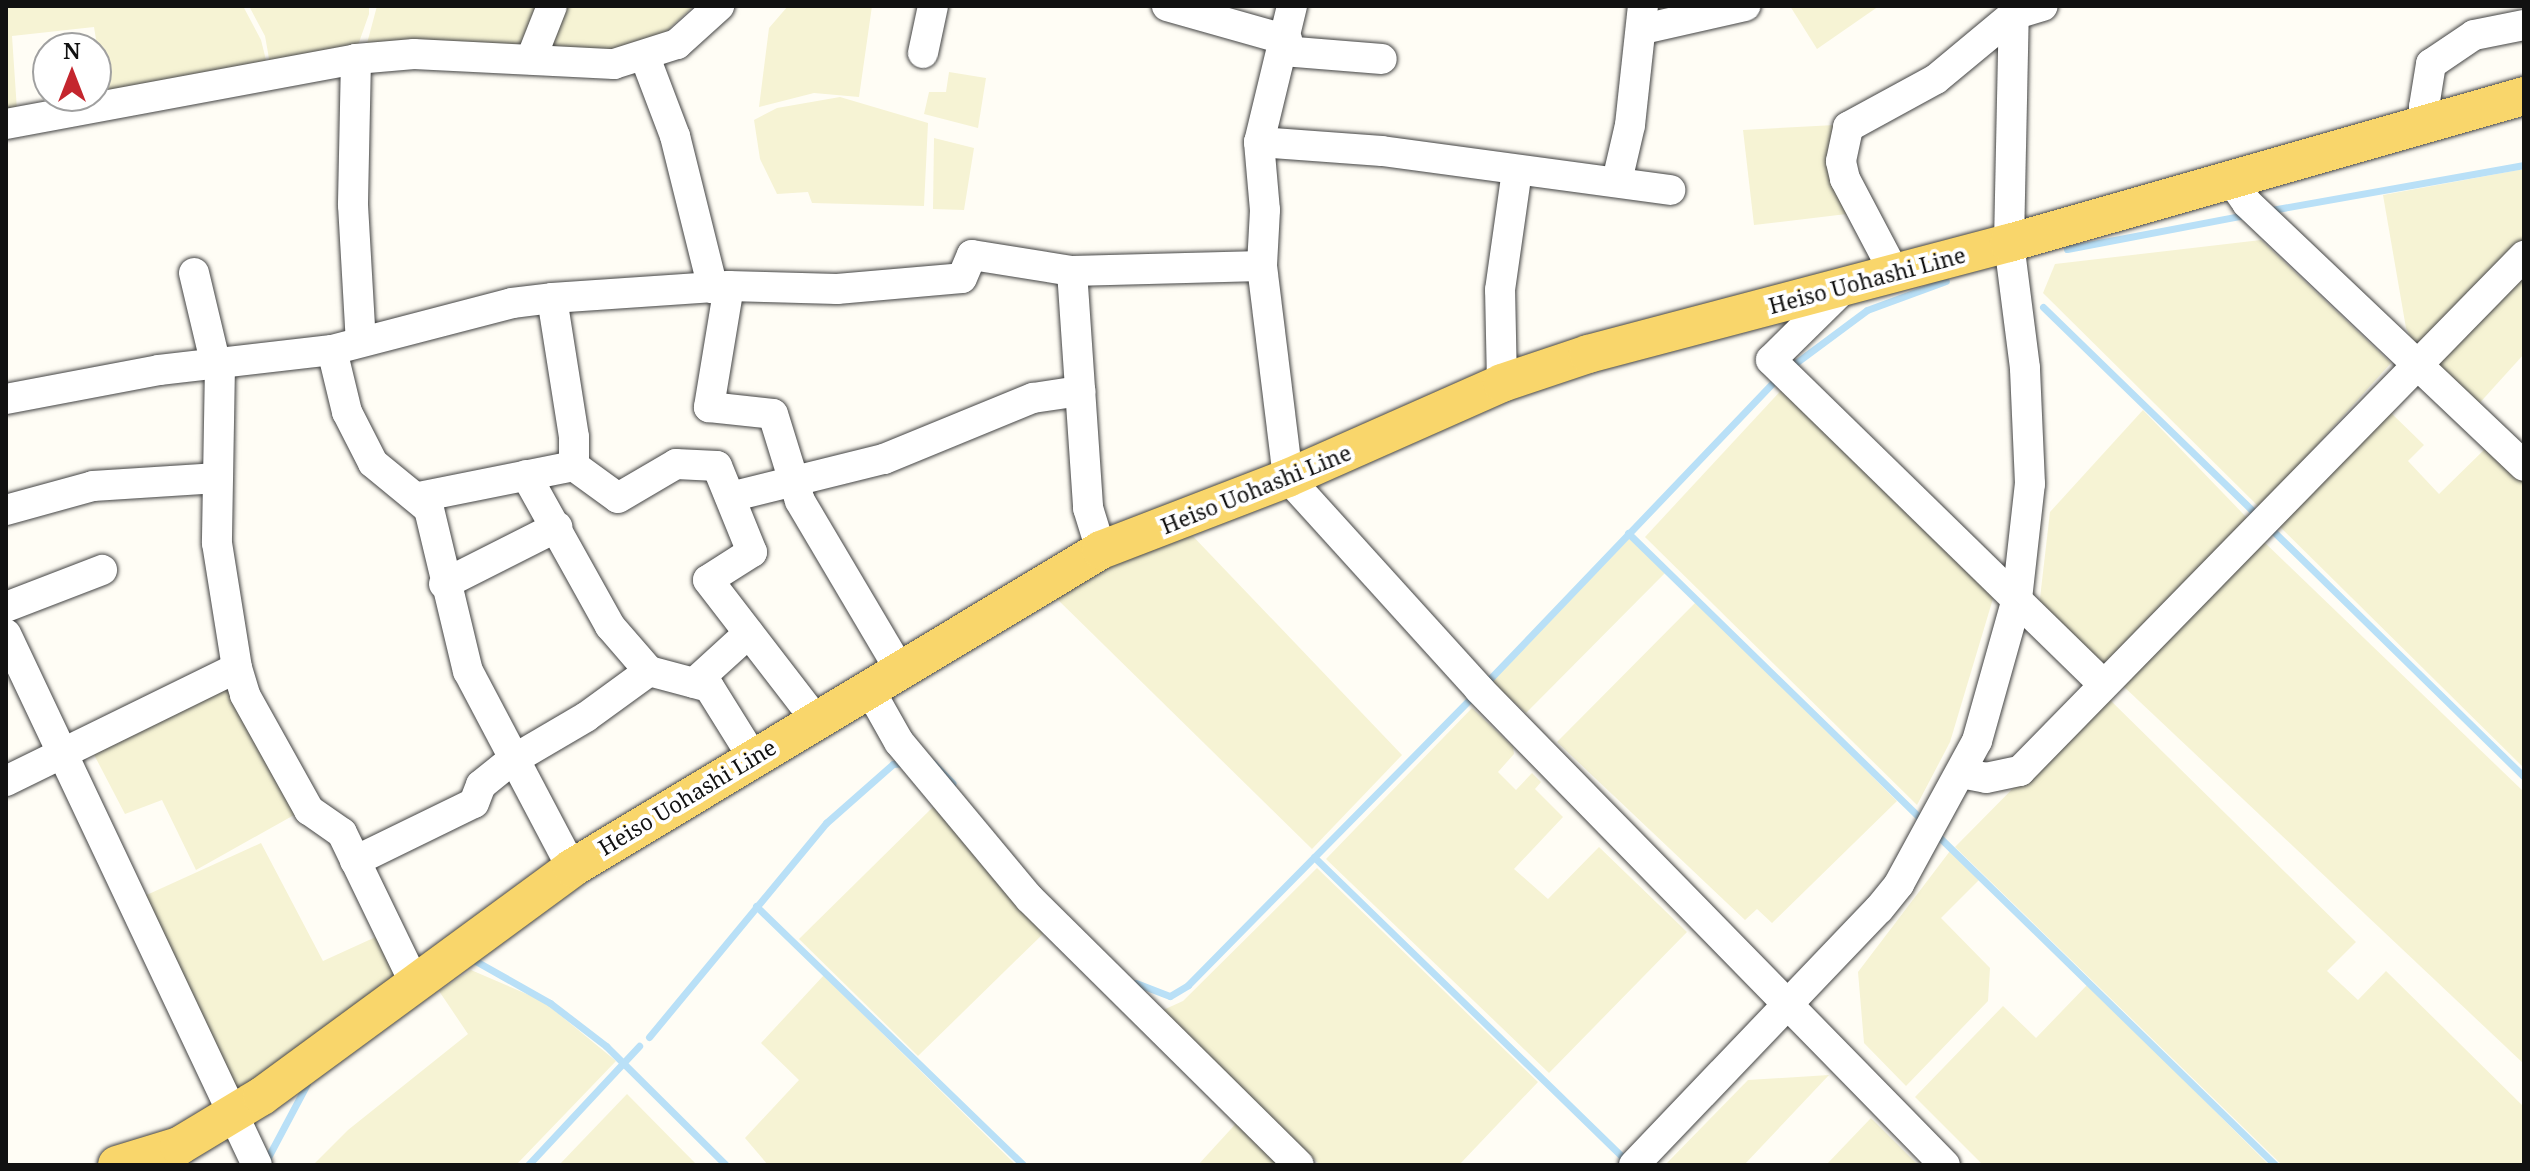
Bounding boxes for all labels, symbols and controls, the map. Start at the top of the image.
north arrow [32,32,112,112]
text: N [63,35,81,65]
street label: Heiso Uohashi Line [1766,241,1968,319]
street label: Heiso Uohashi Line [1157,439,1355,539]
street label: Heiso Uohashi Line [593,733,781,861]

